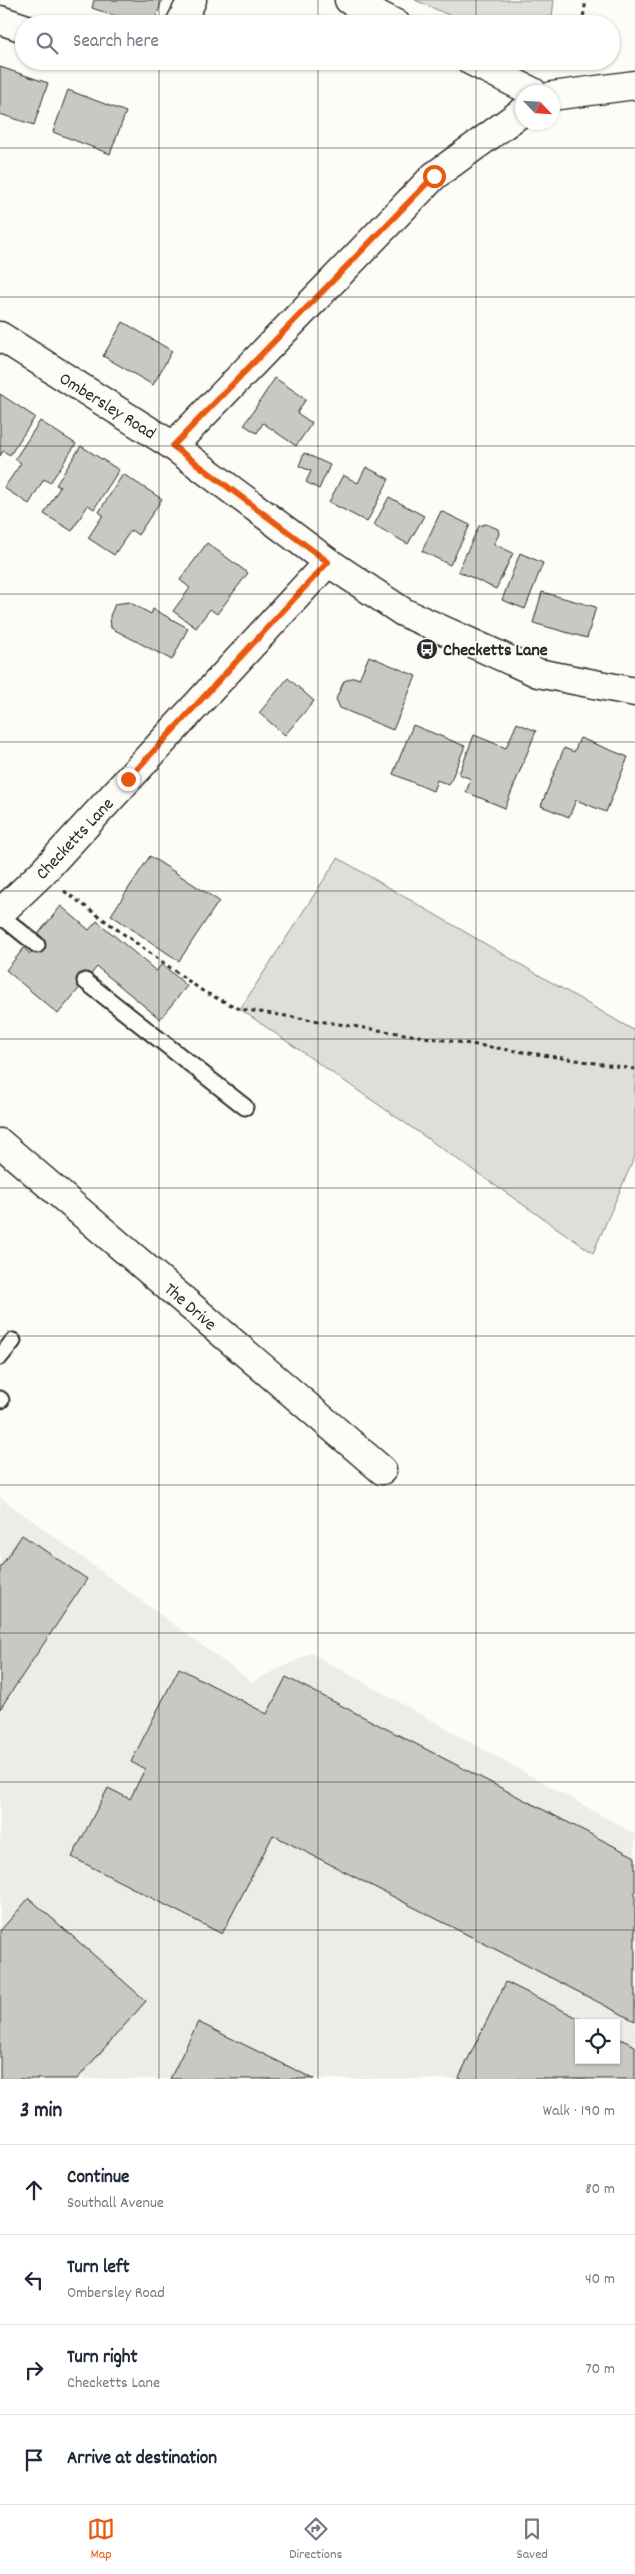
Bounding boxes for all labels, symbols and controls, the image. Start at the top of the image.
search box [15,15,620,70]
icon: search [33,29,61,57]
text: Search here [73,29,159,56]
north arrow [515,85,560,130]
route start [423,165,446,188]
street label: Ombersley Road [53,367,160,447]
bus stop icon: Checketts Lane [415,637,439,661]
place label: Checketts Lane [443,639,548,664]
route end [117,768,140,791]
street label: Checketts Lane [31,793,121,886]
street label: The Drive [158,1278,221,1338]
map controls [575,2019,620,2064]
button: locate [575,2019,620,2064]
text: 3 min [20,2097,62,2127]
text: Walk · 190 m [543,2100,615,2123]
text: Continue [67,2165,129,2192]
icon: ahead [20,2176,48,2204]
text: 80 m [585,2178,615,2201]
text: Southall Avenue [67,2192,164,2215]
text: Turn left [67,2255,130,2282]
icon: left [20,2266,48,2294]
text: 40 m [585,2268,615,2291]
text: Ombersley Road [67,2282,165,2305]
text: Turn right [67,2345,138,2372]
icon: right [20,2356,48,2384]
text: 70 m [585,2358,615,2381]
text: Checketts Lane [67,2372,160,2395]
icon: arrive [20,2446,48,2474]
text: Arrive at destination [67,2446,217,2473]
tab: Map [87,2515,115,2565]
tab: Directions [289,2515,342,2565]
tab: Saved [517,2515,548,2565]

